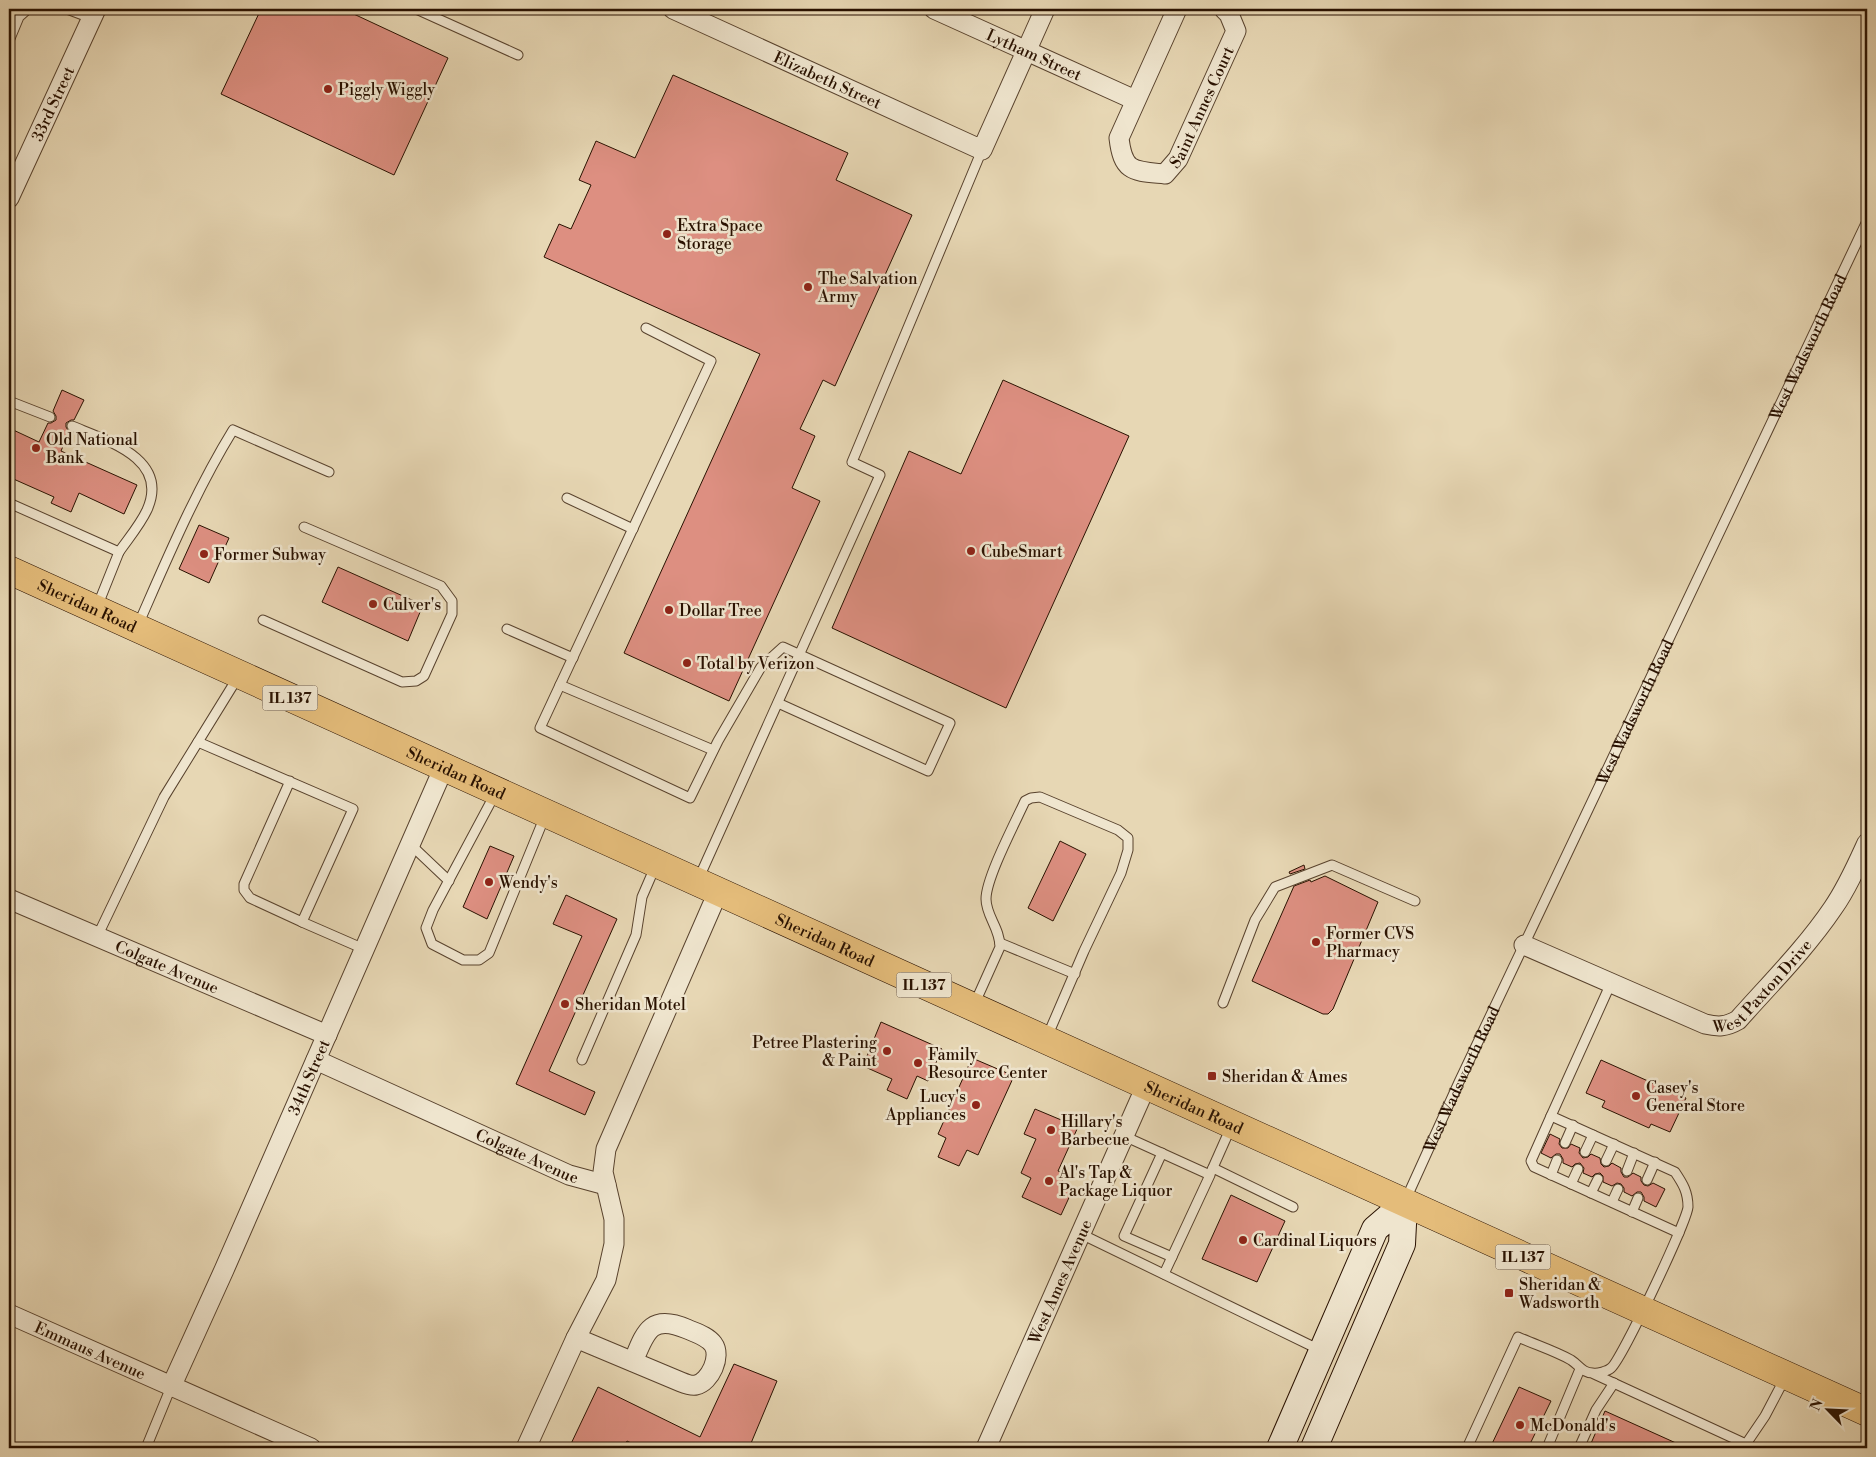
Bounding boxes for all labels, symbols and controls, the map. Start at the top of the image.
street label: Lytham Street [983,25,1085,86]
street label: Saint Annes Court [1165,43,1239,173]
street label: Elizabeth Street [770,47,885,114]
street label: 33rd Street [28,63,79,145]
place label: Piggly Wiggly [338,80,435,100]
marker: Piggly Wiggly [322,83,334,95]
place label: Extra Space Storage [677,216,763,254]
marker: Extra Space Storage [661,228,673,240]
place label: The Salvation Army [817,269,918,307]
street label: West Wadsworth Road [1765,271,1851,424]
marker: The Salvation Army [802,281,814,293]
place label: Old National Bank [45,430,138,468]
marker: Old National Bank [30,442,42,454]
place label: CubeSmart [981,542,1063,562]
place label: Former Subway [214,545,326,565]
marker: CubeSmart [965,545,977,557]
marker: Former Subway [198,548,210,560]
street label: Sheridan Road [34,575,140,638]
place label: Culver's [383,595,441,615]
marker: Culver's [367,598,379,610]
place label: Dollar Tree [679,601,762,621]
marker: Dollar Tree [663,604,675,616]
street label: West Wadsworth Road [1592,636,1678,789]
place label: Total by Verizon [697,654,815,674]
marker: Total by Verizon [681,657,693,669]
road number: IL 137 [262,686,318,710]
street label: Sheridan Road [403,742,508,805]
place label: Wendy's [498,873,558,893]
marker: Wendy's [483,876,495,888]
street label: Sheridan Road [772,910,877,972]
place label: Former CVS Pharmacy [1326,924,1414,962]
marker: Former CVS Pharmacy [1310,936,1322,948]
street label: West Paxton Drive [1711,936,1817,1037]
street label: Colgate Avenue [112,937,222,999]
road number: IL 137 [896,972,952,998]
place label: Sheridan Motel [575,995,686,1015]
marker: Sheridan Motel [559,998,571,1010]
street label: West Wadsworth Road [1419,1003,1504,1157]
place label: Petree Plastering & Paint [752,1033,878,1071]
street label: 34th Street [284,1036,335,1119]
marker: Petree Plastering & Paint [881,1045,893,1057]
place label: Family Resource Center [928,1045,1048,1083]
marker: Family Resource Center [912,1057,924,1069]
place label: Sheridan & Ames [1222,1067,1348,1087]
marker: Sheridan & Ames [1206,1070,1218,1082]
street label: Sheridan Road [1141,1077,1246,1139]
place label: Casey's General Store [1646,1078,1745,1116]
place label: Lucy's Appliances [885,1087,966,1125]
marker: Casey's General Store [1630,1090,1642,1102]
marker: Lucy's Appliances [970,1099,982,1111]
place label: Hillary's Barbecue [1060,1112,1130,1150]
marker: Hillary's Barbecue [1045,1124,1057,1136]
street label: Colgate Avenue [472,1125,581,1188]
place label: Al's Tap & Package Liquor [1058,1163,1173,1201]
marker: Al's Tap & Package Liquor [1043,1175,1055,1187]
street label: West Ames Avenue [1024,1217,1097,1348]
place label: Cardinal Liquors [1253,1231,1377,1251]
marker: Cardinal Liquors [1237,1234,1249,1246]
road number: IL 137 [1496,1244,1550,1270]
place label: Sheridan & Wadsworth [1518,1275,1601,1313]
marker: Sheridan & Wadsworth [1503,1287,1515,1299]
street label: Emmaus Avenue [31,1318,149,1384]
north arrow [1804,1384,1854,1434]
text: N [1807,1396,1828,1414]
place label: McDonald's [1530,1416,1616,1436]
marker: McDonald's [1514,1419,1526,1431]

